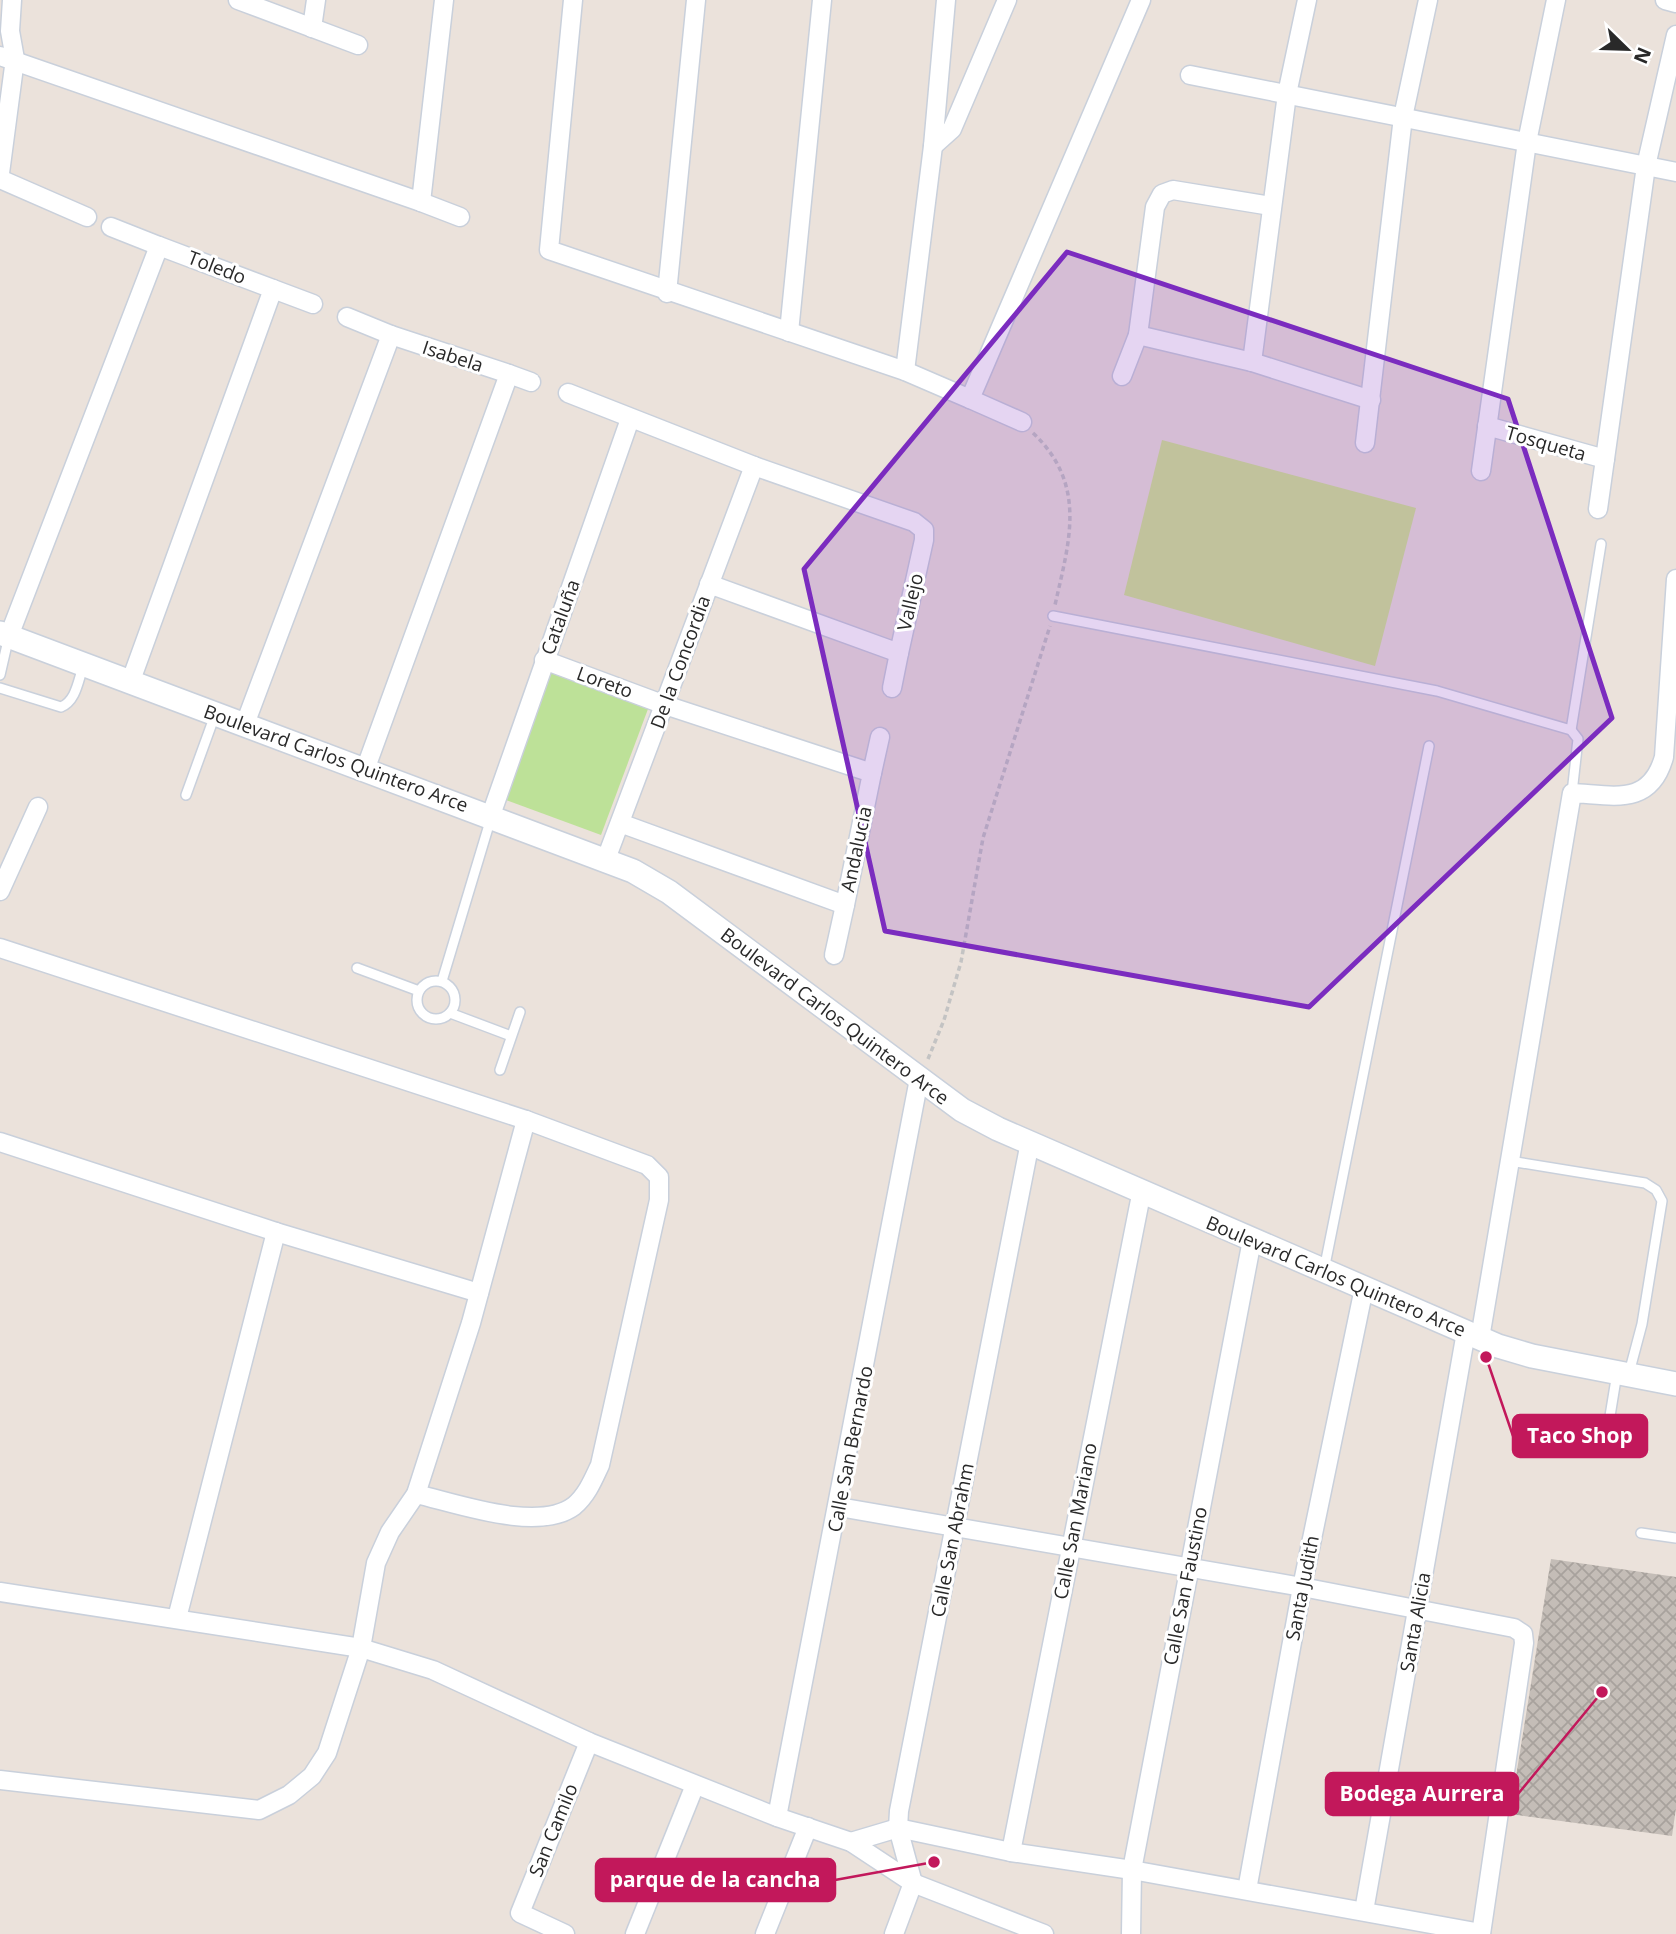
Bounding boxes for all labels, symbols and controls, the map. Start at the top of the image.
north arrow [1592,14,1662,84]
text: N [1628,43,1658,68]
street label: Toledo [184,244,250,290]
street label: Isabela [419,334,487,378]
street label: Tosqueta [1503,419,1589,467]
street label: Vallejo [891,571,929,633]
street label: Cataluña [534,576,586,658]
street label: De la Concordia [644,592,716,732]
street label: Loreto [573,660,637,704]
street label: Boulevard Carlos Quintero Arce [200,698,472,818]
street label: Andalucia [834,804,878,894]
street label: Boulevard Carlos Quintero Arce [715,921,955,1111]
street label: Boulevard Carlos Quintero Arce [1202,1209,1470,1343]
street label: Calle San Bernardo [821,1364,879,1534]
callout: Taco Shop [1513,1415,1647,1457]
text: Taco Shop [1527,1421,1633,1449]
street label: Calle San Mariano [1047,1440,1103,1602]
street label: Calle San Abrahm [924,1461,980,1619]
street label: Calle San Faustino [1157,1504,1213,1668]
street label: Santa Judith [1279,1533,1325,1643]
street label: Santa Alicia [1393,1570,1437,1674]
callout: Bodega Aurrera [1326,1773,1518,1815]
street label: San Camilo [522,1779,584,1881]
text: Bodega Aurrera [1340,1779,1504,1807]
callout: parque de la cancha [596,1859,835,1901]
text: parque de la cancha [610,1865,820,1893]

